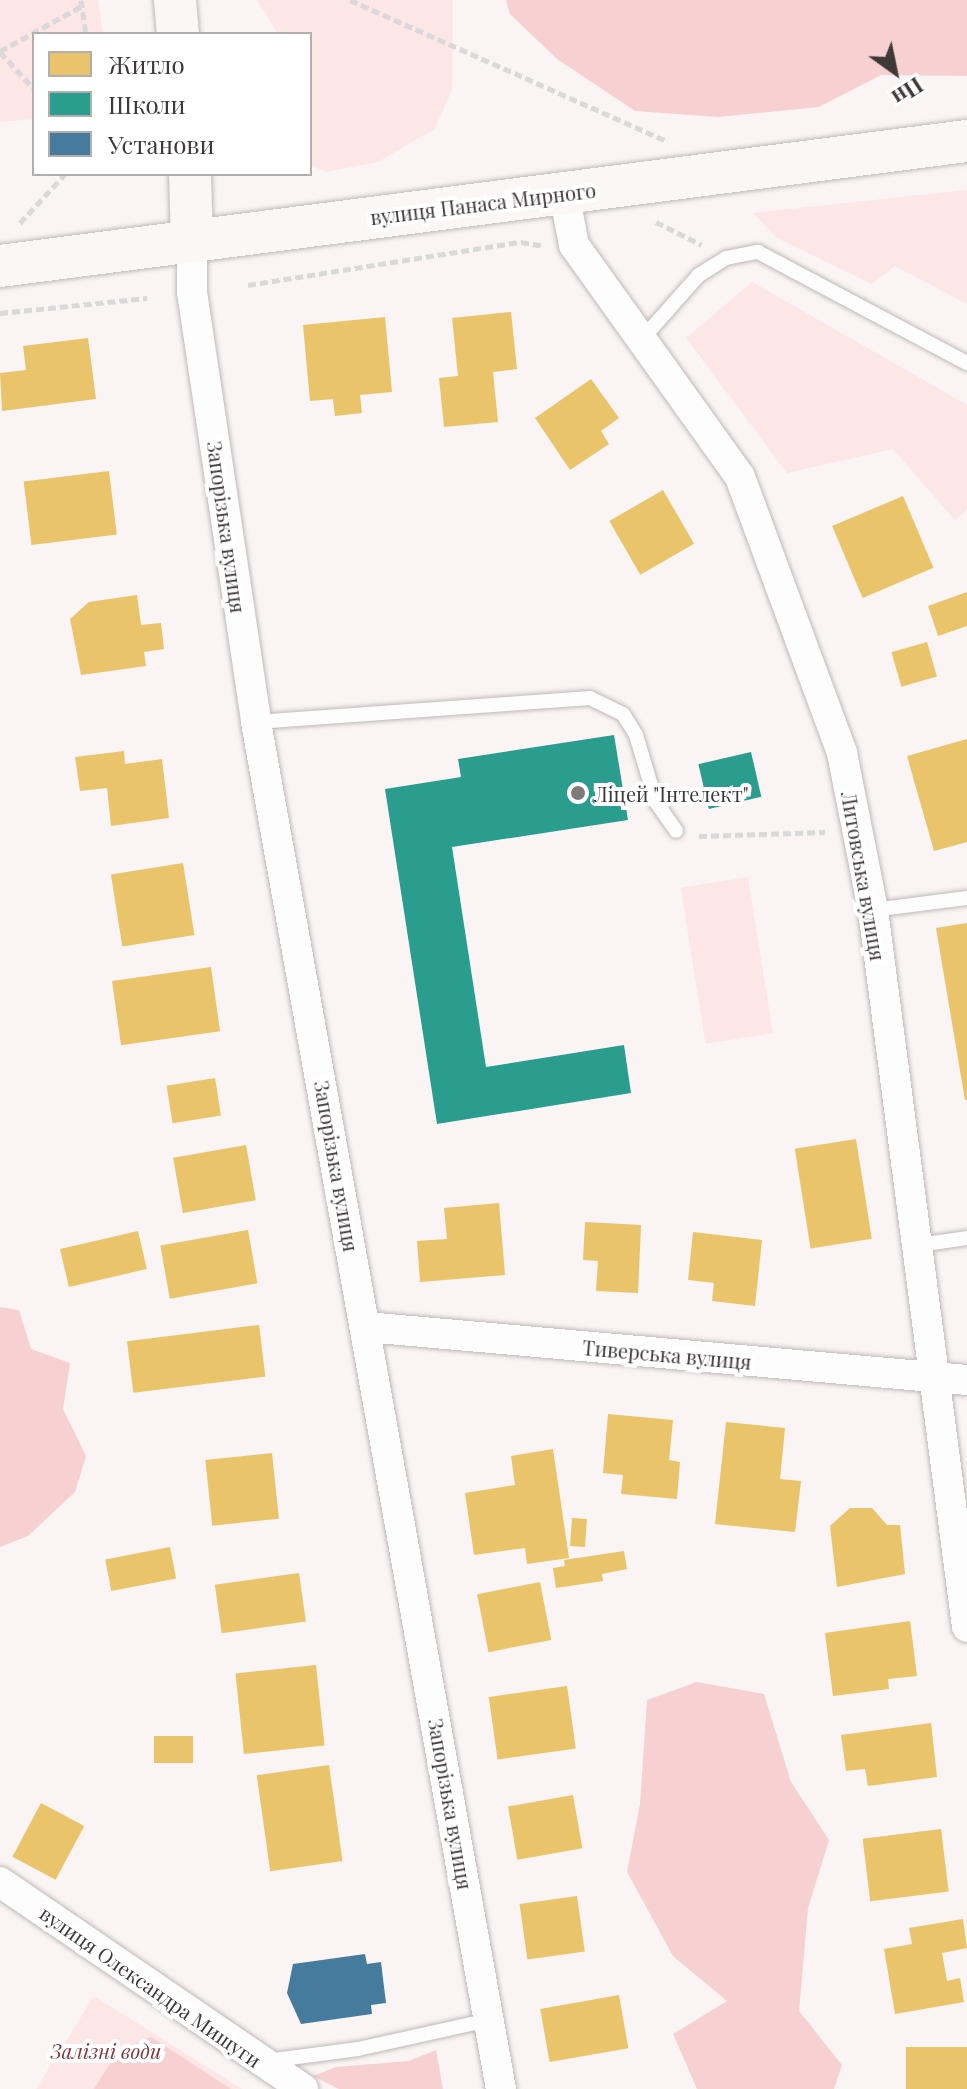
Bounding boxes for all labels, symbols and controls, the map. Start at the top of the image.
legend [32,32,312,176]
north arrow [855,32,935,112]
text: Житло [108,48,185,80]
text: Пн [887,71,930,113]
text: Школи [108,88,186,120]
text: Установи [108,128,214,160]
street label: вулиця Панаса Мирного [369,177,597,229]
street label: Запорізька вулиця [203,440,251,614]
place label: Ліцей "Інтелект" [594,781,749,805]
marker: Ліцей "Інтелект" [569,784,587,802]
street label: Литовська вулиця [837,790,891,962]
street label: Запорізька вулиця [310,1079,364,1253]
street label: Тиверська вулиця [581,1335,753,1373]
street label: Запорізька вулиця [424,1717,478,1891]
street label: вулиця Олександра Мишуги [36,1900,266,2072]
park label: Залізні води [51,2038,161,2062]

